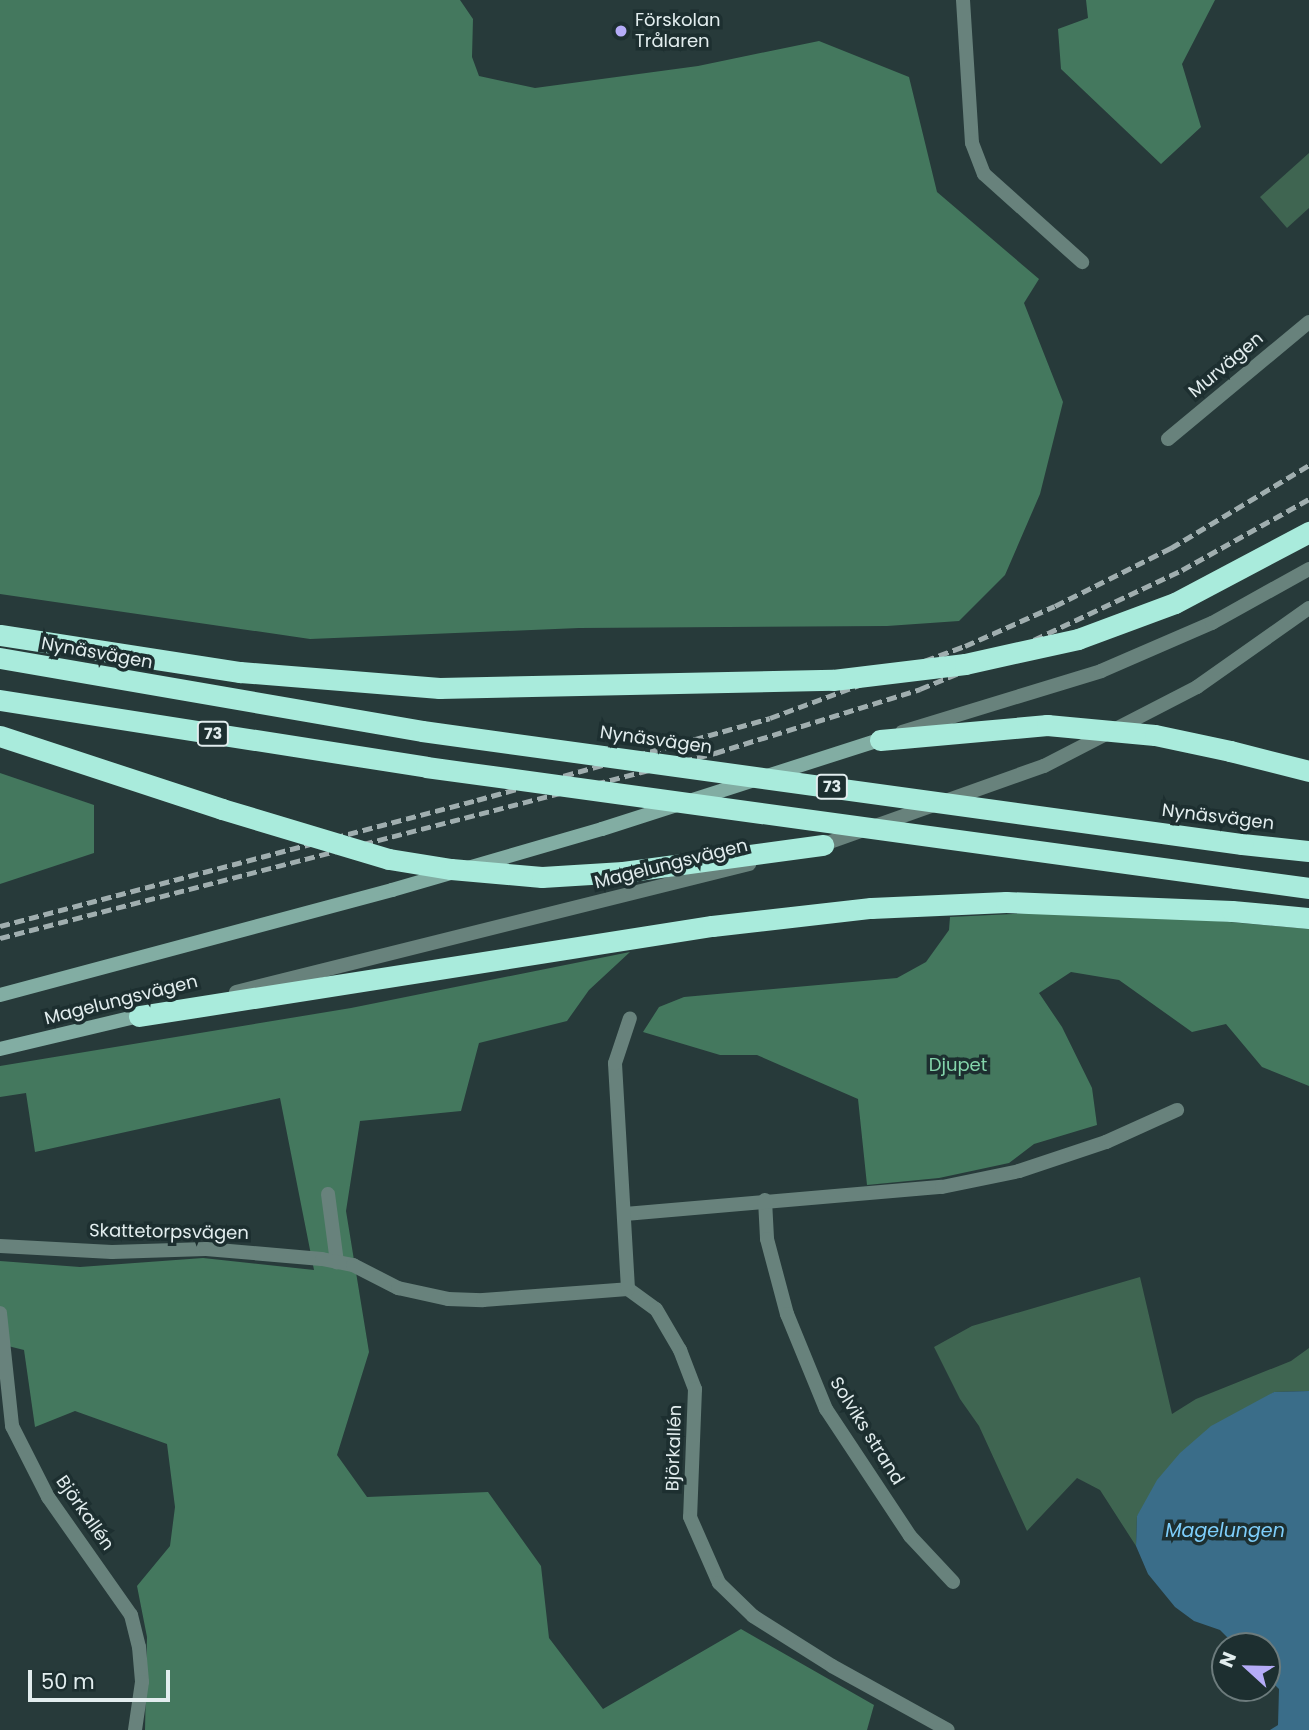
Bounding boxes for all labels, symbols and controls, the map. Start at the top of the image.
place label: Förskolan Trålaren [635,10,721,52]
marker: Förskolan Trålaren [613,23,629,39]
street label: Murvägen [1184,328,1268,402]
street label: Nynäsvägen [39,633,155,673]
street label: Nynäsvägen [599,721,713,759]
road number: 73 [196,722,230,747]
road number: 73 [814,774,850,800]
street label: Nynäsvägen [1161,799,1275,835]
street label: Magelungsvägen [592,835,750,893]
street label: Magelungsvägen [42,971,200,1029]
park label: Djupet [929,1054,987,1076]
street label: Skattetorpsvägen [89,1220,249,1244]
street label: Solviks strand [825,1373,909,1489]
street label: Björkallén [662,1404,686,1492]
street label: Björkallén [51,1471,119,1555]
water label: Magelungen [1165,1520,1285,1542]
north arrow [1211,1632,1281,1702]
text: N [1213,1648,1243,1671]
scale bar [32,1656,173,1700]
text: 50 m [41,1667,95,1696]

